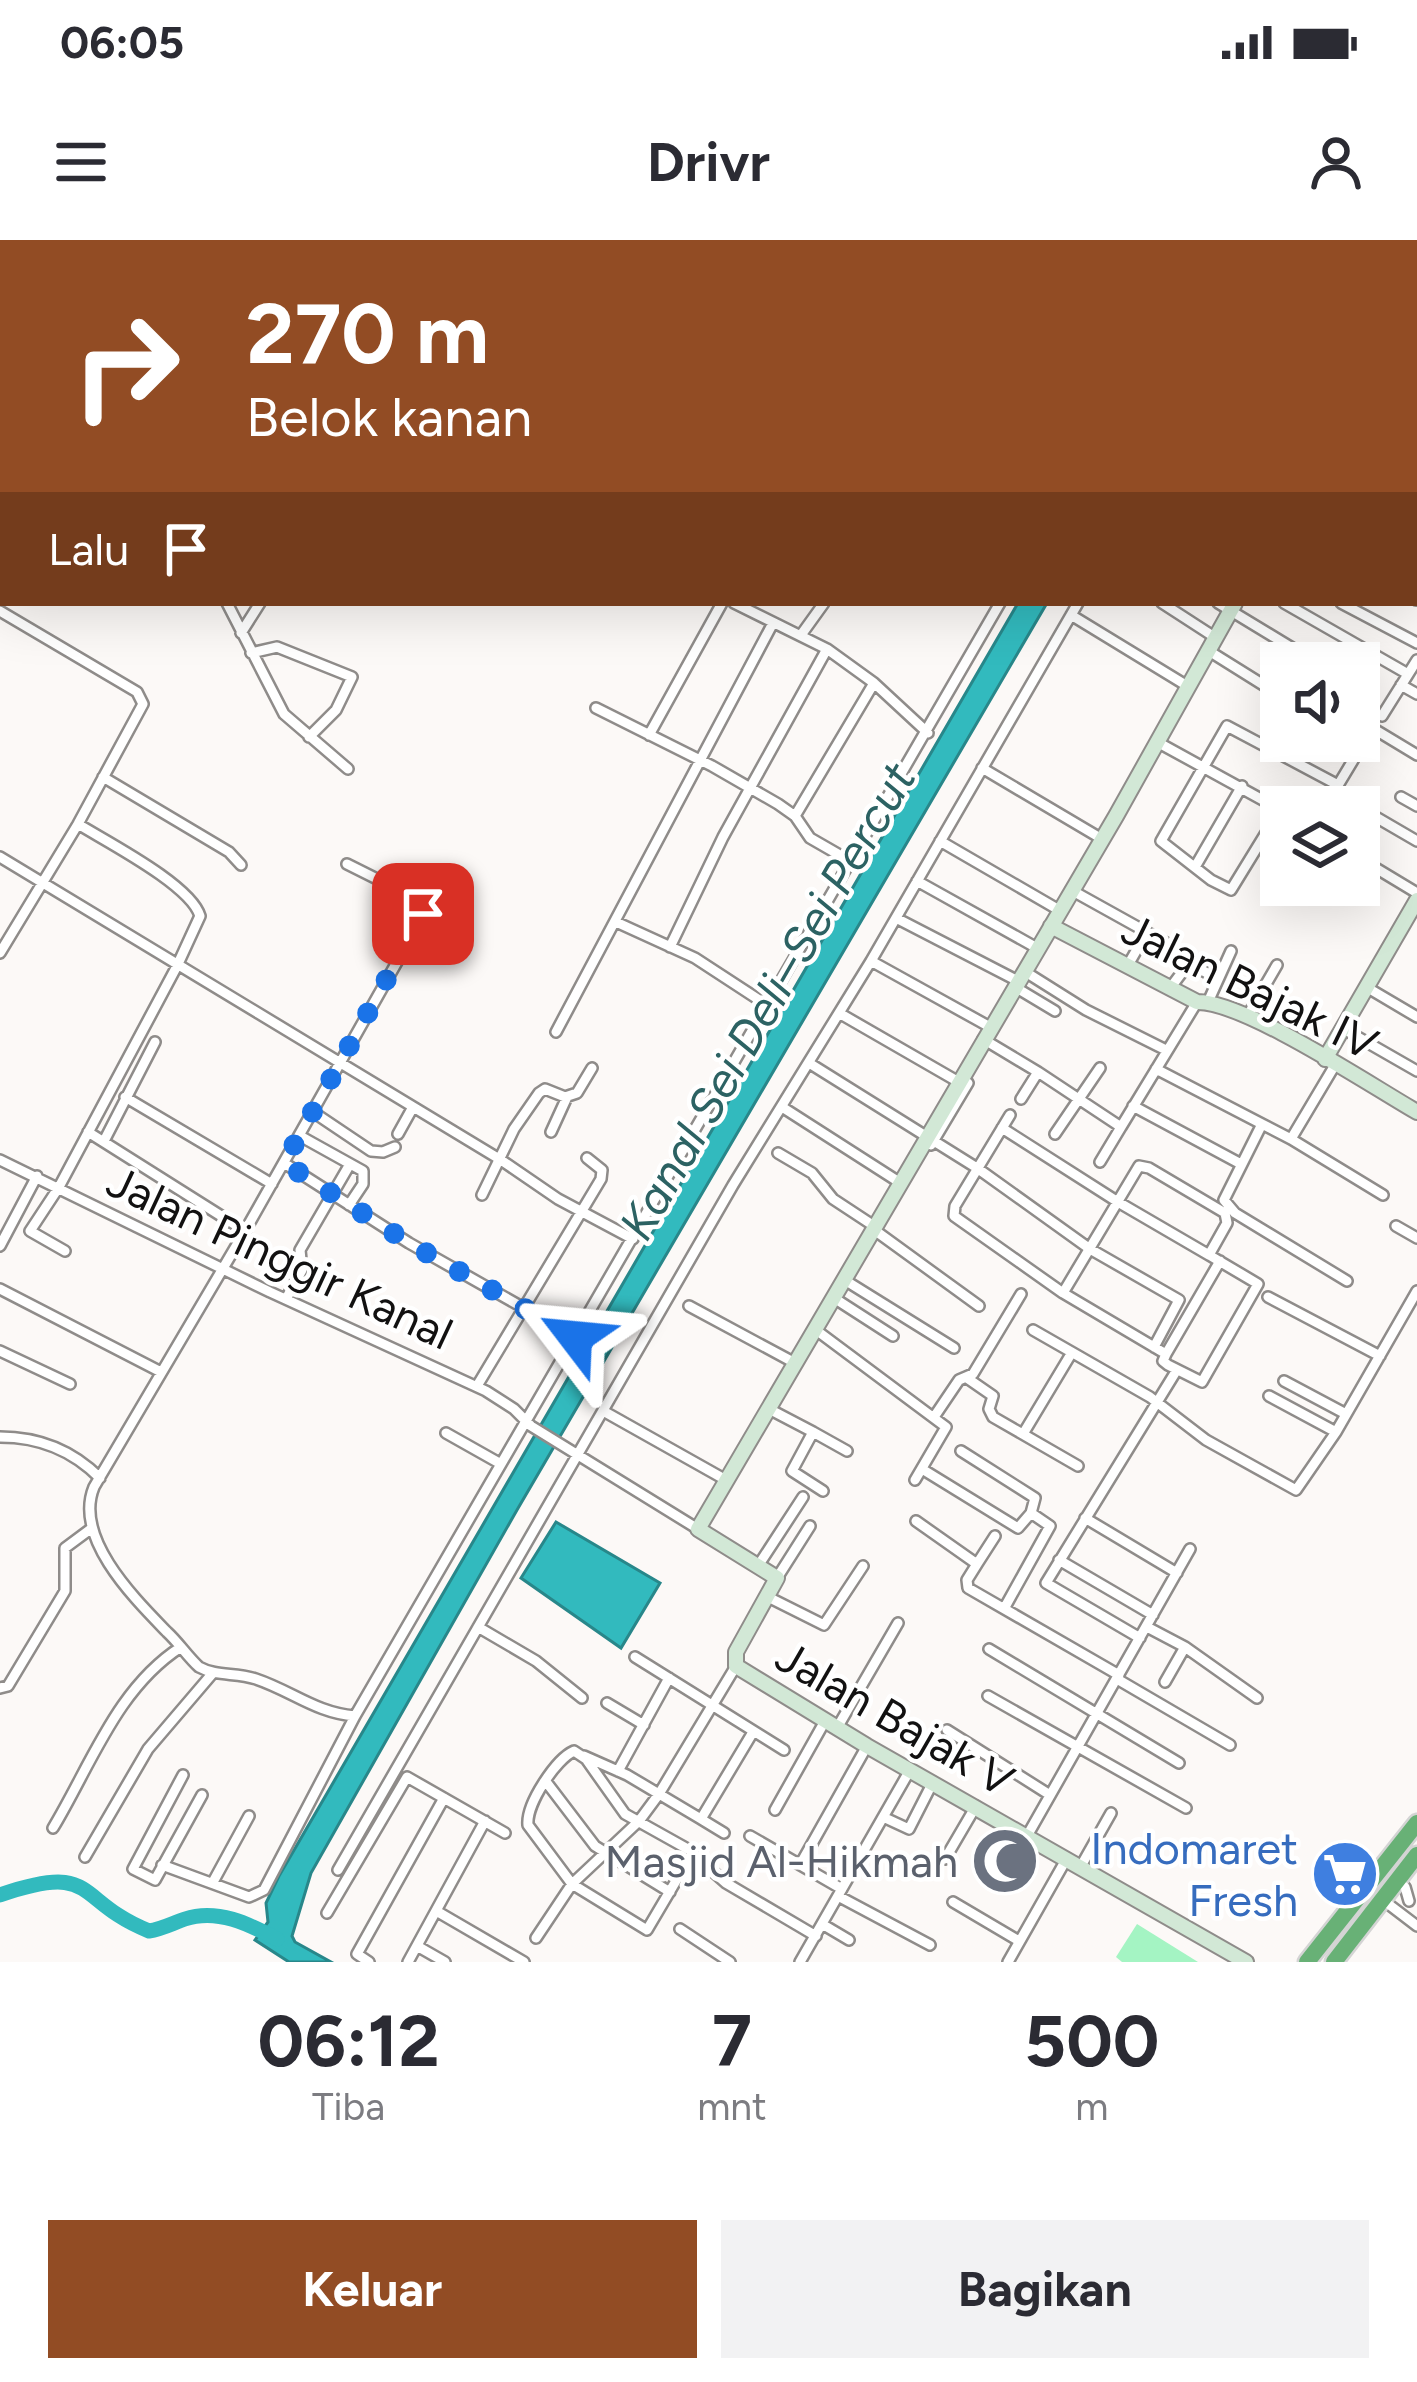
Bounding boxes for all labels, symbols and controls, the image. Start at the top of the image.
text: 06:05 [60,15,184,69]
icon: menu [48,129,114,195]
icon: person [1303,129,1369,195]
text: Drivr [647,130,770,195]
text: 270 m [246,283,489,384]
icon: right [48,288,204,444]
text: Belok kanan [246,385,532,450]
icon: arrive [153,516,219,582]
text: Lalu [48,522,129,576]
map controls [1260,642,1380,906]
button: sound [1260,642,1380,762]
water label: Kanal Sei Deli–Sei Percut [607,752,928,1250]
button: layers [1260,786,1380,906]
pin [372,863,474,965]
icon: arrive [390,881,456,947]
street label: Jalan Bajak IV [1114,901,1386,1071]
street label: Jalan Pinggir Kanal [99,1153,461,1361]
position arrow [512,1274,638,1400]
street label: Jalan Bajak V [767,1628,1023,1808]
place label: Indomaret Fresh [1090,1821,1298,1927]
mosque icon: Masjid Al-Hikmah [970,1826,1040,1896]
place label: Masjid Al-Hikmah [604,1834,958,1888]
supermarket icon: Indomaret Fresh [1310,1839,1380,1909]
text: 06:12 [257,1998,440,2084]
text: 7 [712,1998,752,2084]
text: 500 [1024,1998,1159,2084]
text: Tiba [312,2083,385,2130]
text: mnt [697,2083,767,2130]
text: m [1075,2083,1109,2130]
button: Keluar [48,2220,697,2358]
button: Bagikan [721,2220,1369,2358]

